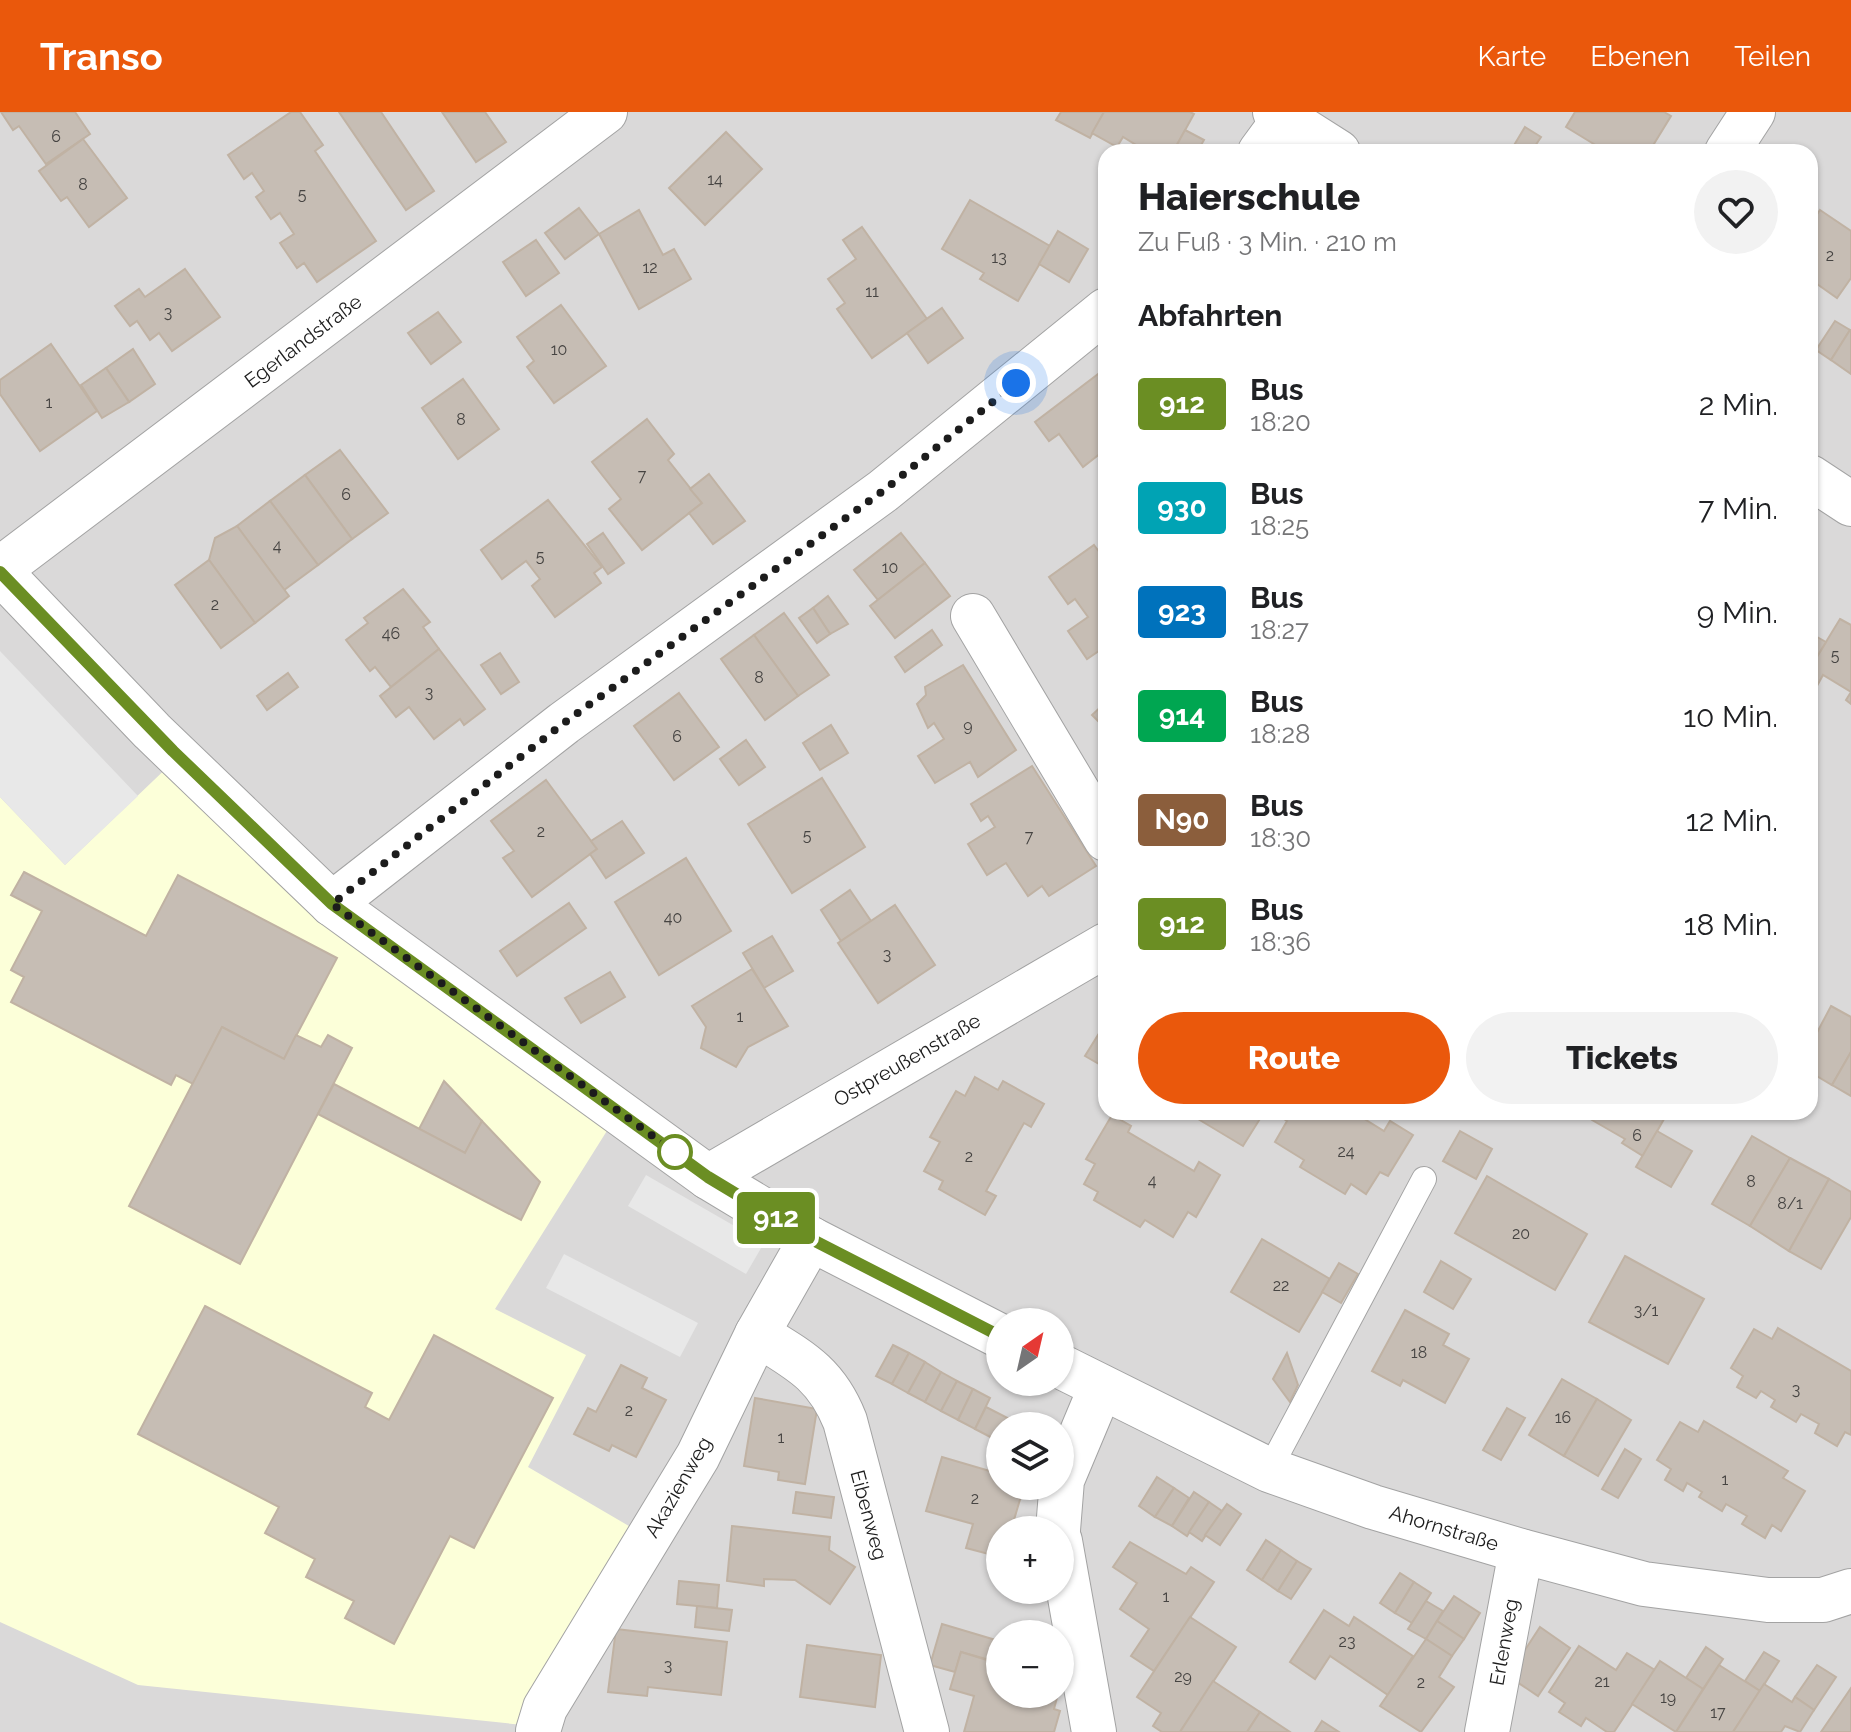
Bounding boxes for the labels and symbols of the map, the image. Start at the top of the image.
house number: 6 [51,127,61,146]
house number: 14 [707,170,723,189]
house number: 8 [78,175,88,194]
house number: 5 [298,185,307,204]
house number: 2 [1826,246,1834,265]
house number: 13 [991,248,1007,267]
house number: 12 [642,258,658,277]
house number: 11 [865,282,879,301]
street label: Egerlandstraße [240,289,367,393]
house number: 3 [164,303,172,322]
house number: 10 [551,340,567,359]
your location [996,363,1036,403]
house number: 1 [46,393,53,412]
house number: 8 [456,410,466,429]
house number: 7 [638,466,647,485]
house number: 6 [341,485,351,504]
house number: 4 [273,536,282,555]
house number: 5 [536,547,545,566]
house number: 10 [882,558,898,577]
house number: 2 [211,595,219,614]
house number: 46 [382,624,400,643]
house number: 5 [1831,646,1840,665]
house number: 8 [754,668,764,687]
house number: 3 [425,683,433,702]
house number: 9 [963,716,973,735]
house number: 6 [672,727,682,746]
house number: 2 [537,822,545,841]
house number: 5 [803,826,812,845]
house number: 7 [1025,827,1034,846]
house number: 40 [664,908,682,927]
house number: 3 [883,945,891,964]
house number: 1 [737,1007,744,1026]
street label: Ostpreußenstraße [829,1008,985,1112]
house number: 6 [1632,1126,1642,1145]
unlabelled marker [658,1135,692,1169]
house number: 24 [1337,1142,1355,1161]
house number: 2 [965,1147,973,1166]
house number: 4 [1148,1171,1157,1190]
house number: 8 [1746,1172,1756,1191]
line badge: 912 [730,1192,822,1244]
house number: 8/1 [1777,1194,1803,1213]
house number: 20 [1512,1224,1530,1243]
house number: 22 [1273,1276,1289,1295]
house number: 3/1 [1634,1301,1659,1320]
north arrow [986,1308,1074,1396]
house number: 18 [1411,1343,1427,1362]
house number: 3 [1792,1380,1800,1399]
house number: 2 [625,1401,633,1420]
house number: 16 [1555,1408,1571,1427]
house number: 1 [778,1428,785,1447]
street label: Akazienweg [640,1432,716,1542]
street label: Eibenweg [845,1467,893,1563]
house number: 1 [1722,1470,1729,1489]
house number: 2 [971,1489,979,1508]
street label: Ahornstraße [1387,1500,1502,1556]
house number: 1 [1163,1587,1170,1606]
street label: Erlenweg [1485,1597,1523,1687]
house number: 23 [1339,1632,1355,1651]
house number: 3 [664,1656,672,1675]
house number: 29 [1174,1667,1192,1686]
house number: 21 [1594,1672,1610,1691]
house number: 2 [1417,1673,1425,1692]
house number: 19 [1660,1688,1676,1707]
house number: 17 [1710,1703,1726,1722]

